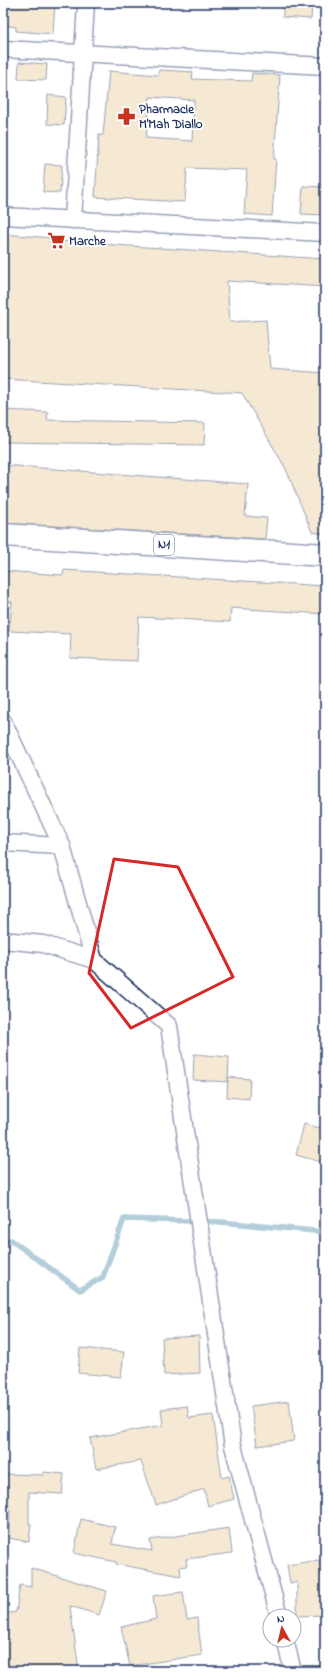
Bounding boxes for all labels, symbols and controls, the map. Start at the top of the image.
place label: Pharmacie M'Mah Diallo [139,100,203,134]
pharmacy icon: Pharmacie M'Mah Diallo [116,106,136,126]
supermarket icon: Marche [46,231,66,251]
place label: Marche [69,232,107,251]
road number: N1 [154,535,174,555]
north arrow [262,1608,302,1648]
text: N [276,1611,286,1628]

